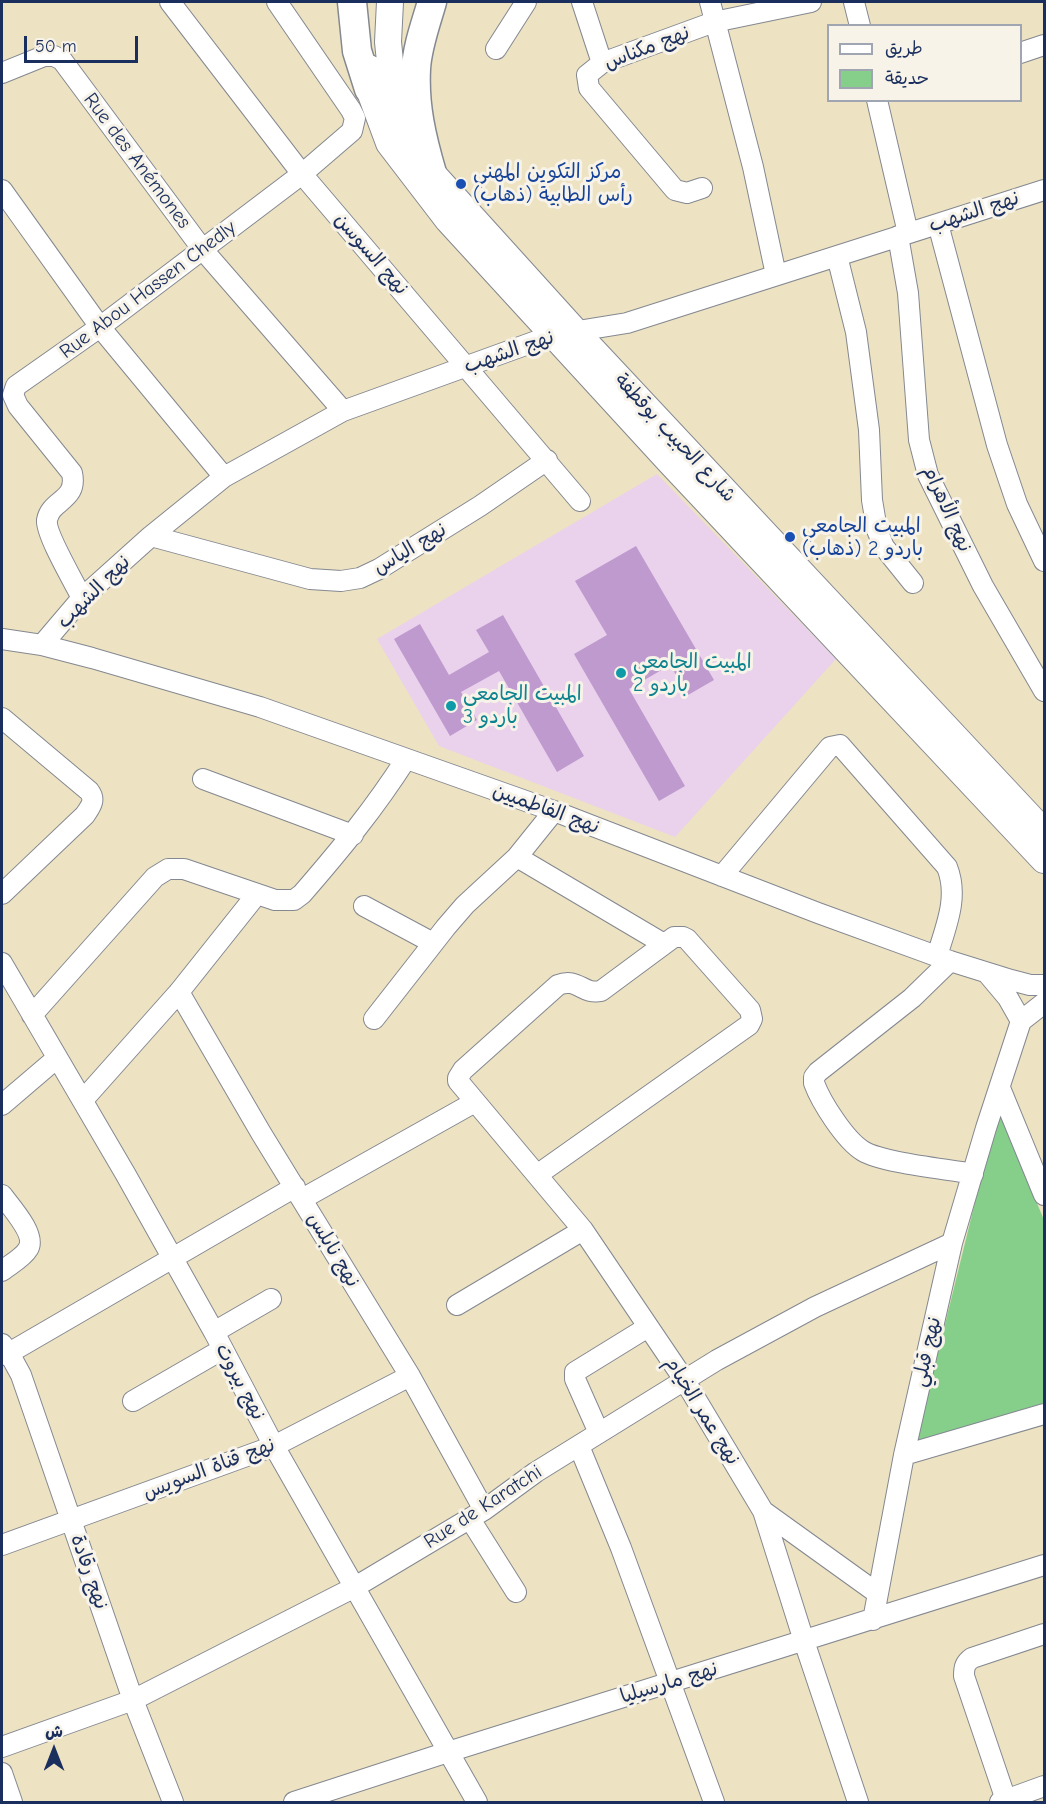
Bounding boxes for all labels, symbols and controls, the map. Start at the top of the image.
street label: نهج مكناس [601,21,693,75]
scale bar [27,24,141,62]
legend [827,24,1022,102]
text: 50 m [35,36,77,57]
text: طريق [885,38,923,59]
text: حديقة [885,68,929,89]
street label: Rue des Anémones [78,88,196,234]
place label: مركز التكوين المهني رأس الطابية (ذهاب) [473,160,633,207]
marker: مركز التكوين المهني رأس الطابية (ذهاب) [454,177,468,191]
street label: نهج الشهب [926,186,1022,238]
street label: نهج السوسن [329,208,413,300]
street label: Rue Abou Hassen Chedly [55,216,241,364]
street label: نهج الشهب [461,325,557,379]
street label: شارع الحبيب بوقطفة [609,369,741,507]
street label: نهج الأهرام [917,462,977,556]
place label: المبيت الجامعي باردو 2 (ذهاب) [802,514,923,561]
street label: نهج الياس [369,518,451,580]
marker: المبيت الجامعي باردو 2 (ذهاب) [783,530,797,544]
street label: نهج الشهب [52,550,136,634]
place label: المبيت الجامعي باردو 2 [633,650,752,697]
marker: المبيت الجامعي باردو 2 [614,666,628,680]
place label: المبيت الجامعي باردو 3 [463,682,582,729]
marker: المبيت الجامعي باردو 3 [444,699,458,713]
street label: نهج الفاطميين [489,779,603,839]
street label: نهج نابلس [301,1208,365,1292]
street label: نهج قبلي [907,1315,947,1389]
street label: نهج بيروت [210,1340,270,1424]
street label: نهج عمر الخيام [659,1352,745,1470]
street label: نهج قناة السويس [140,1433,278,1505]
street label: Rue de Karatchi [420,1460,546,1554]
street label: نهج رقادة [65,1531,113,1613]
street label: نهج مارسيليا [617,1657,721,1709]
north arrow [24,1720,84,1780]
text: ش [45,1723,63,1741]

